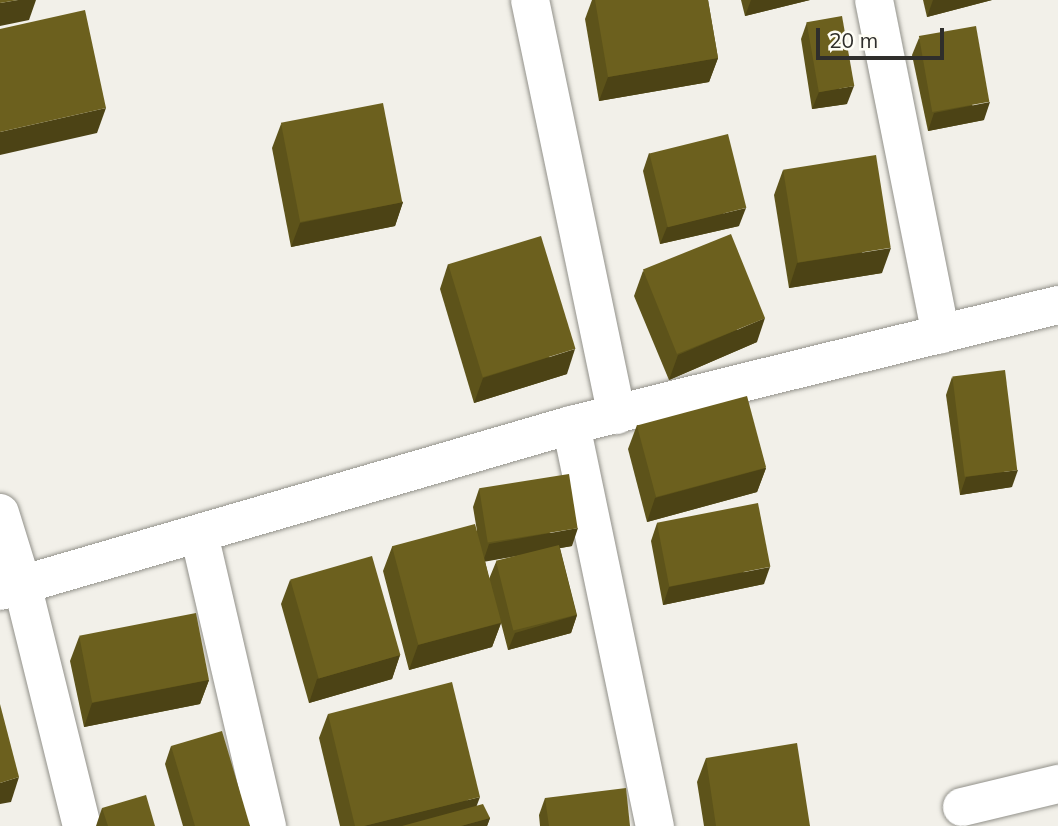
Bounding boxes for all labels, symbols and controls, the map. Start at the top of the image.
scale bar [820,14,948,58]
text: 20 m [829,27,878,53]

